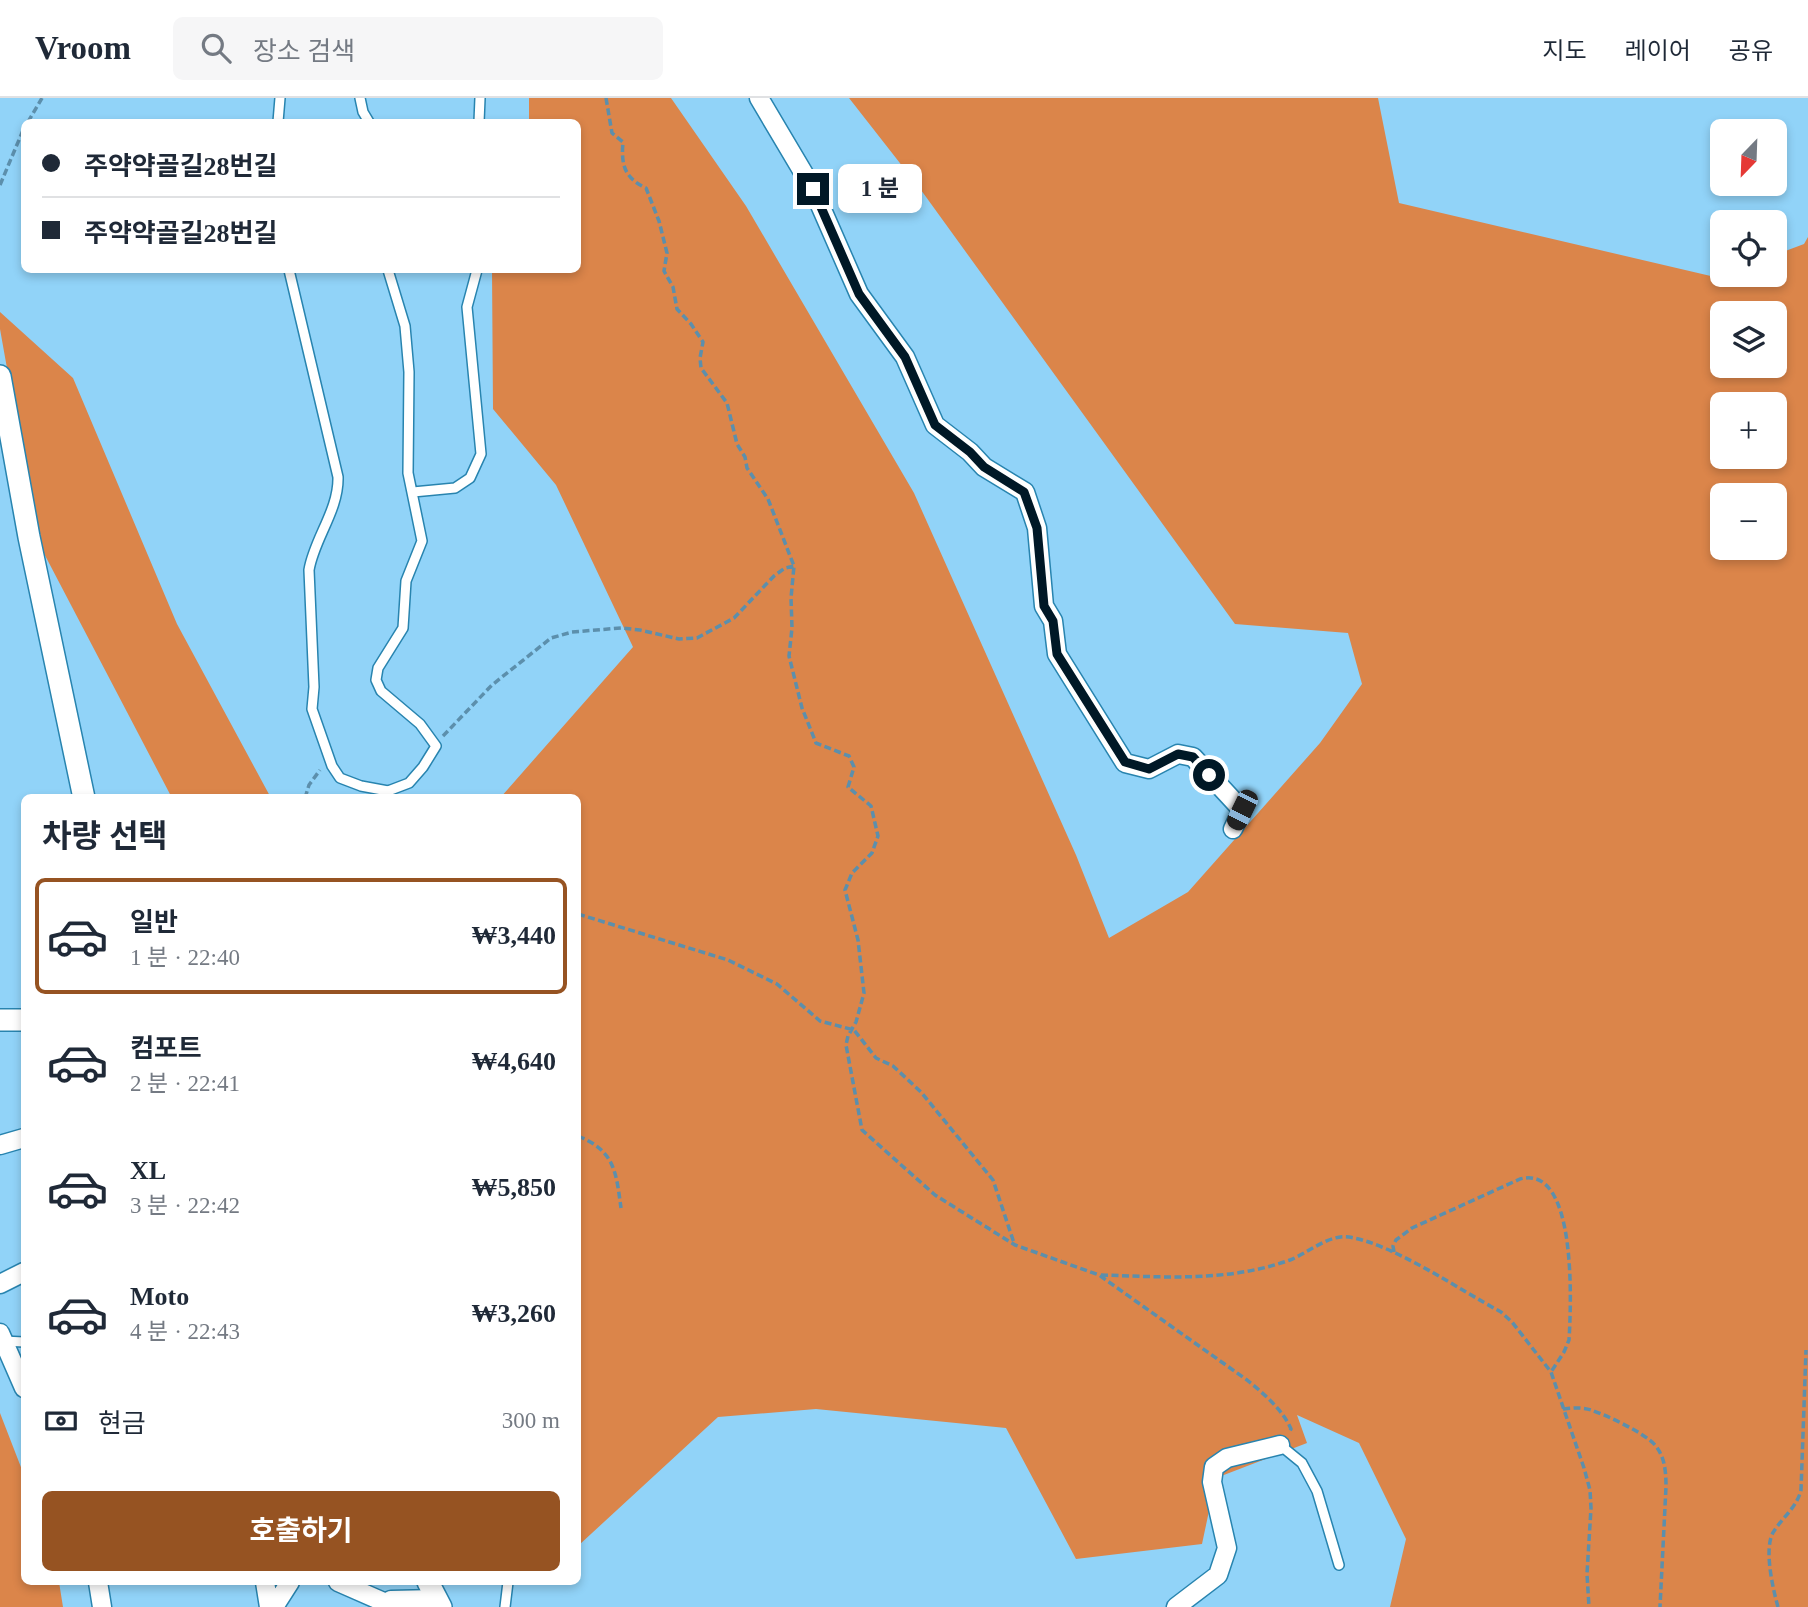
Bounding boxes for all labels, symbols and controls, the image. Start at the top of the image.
search box [173,17,663,80]
icon: search [197,29,235,67]
text: Vroom [35,30,131,66]
text: 장소 검색 [253,37,355,66]
text: 지도 [1542,38,1587,64]
text: 레이어 [1625,38,1691,64]
text: 공유 [1729,38,1773,64]
north arrow [1710,119,1787,196]
map controls [1710,119,1787,560]
text: 주약약골길28번길 [84,152,277,181]
callout: 1 분 [838,164,922,214]
route end [797,173,829,205]
text: 1 분 [861,176,899,201]
button: locate [1710,210,1787,287]
text: 주약약골길28번길 [84,219,277,248]
button: layers [1710,301,1787,378]
button: + [1710,392,1787,469]
button: − [1710,483,1787,560]
route start [1193,759,1225,791]
car [1224,787,1261,833]
text: 차량 선택 [42,818,168,854]
icon: car [46,905,109,968]
text: 일반 [130,908,178,937]
text: ₩3,440 [472,921,556,950]
text: 1 분 · 22:40 [130,945,240,970]
icon: car [46,1031,109,1094]
text: 컴포트 [130,1034,202,1063]
text: ₩4,640 [472,1047,556,1076]
text: 2 분 · 22:41 [130,1071,240,1096]
text: XL [130,1156,166,1185]
icon: car [46,1157,109,1220]
text: ₩5,850 [472,1173,556,1202]
text: 3 분 · 22:42 [130,1193,240,1218]
text: Moto [130,1282,189,1311]
icon: car [46,1283,109,1346]
text: ₩3,260 [472,1299,556,1328]
text: 4 분 · 22:43 [130,1319,240,1344]
icon: cash [42,1402,80,1440]
text: 300 m [502,1408,560,1433]
text: 현금 [98,1409,146,1438]
button: 호출하기 [42,1491,560,1571]

